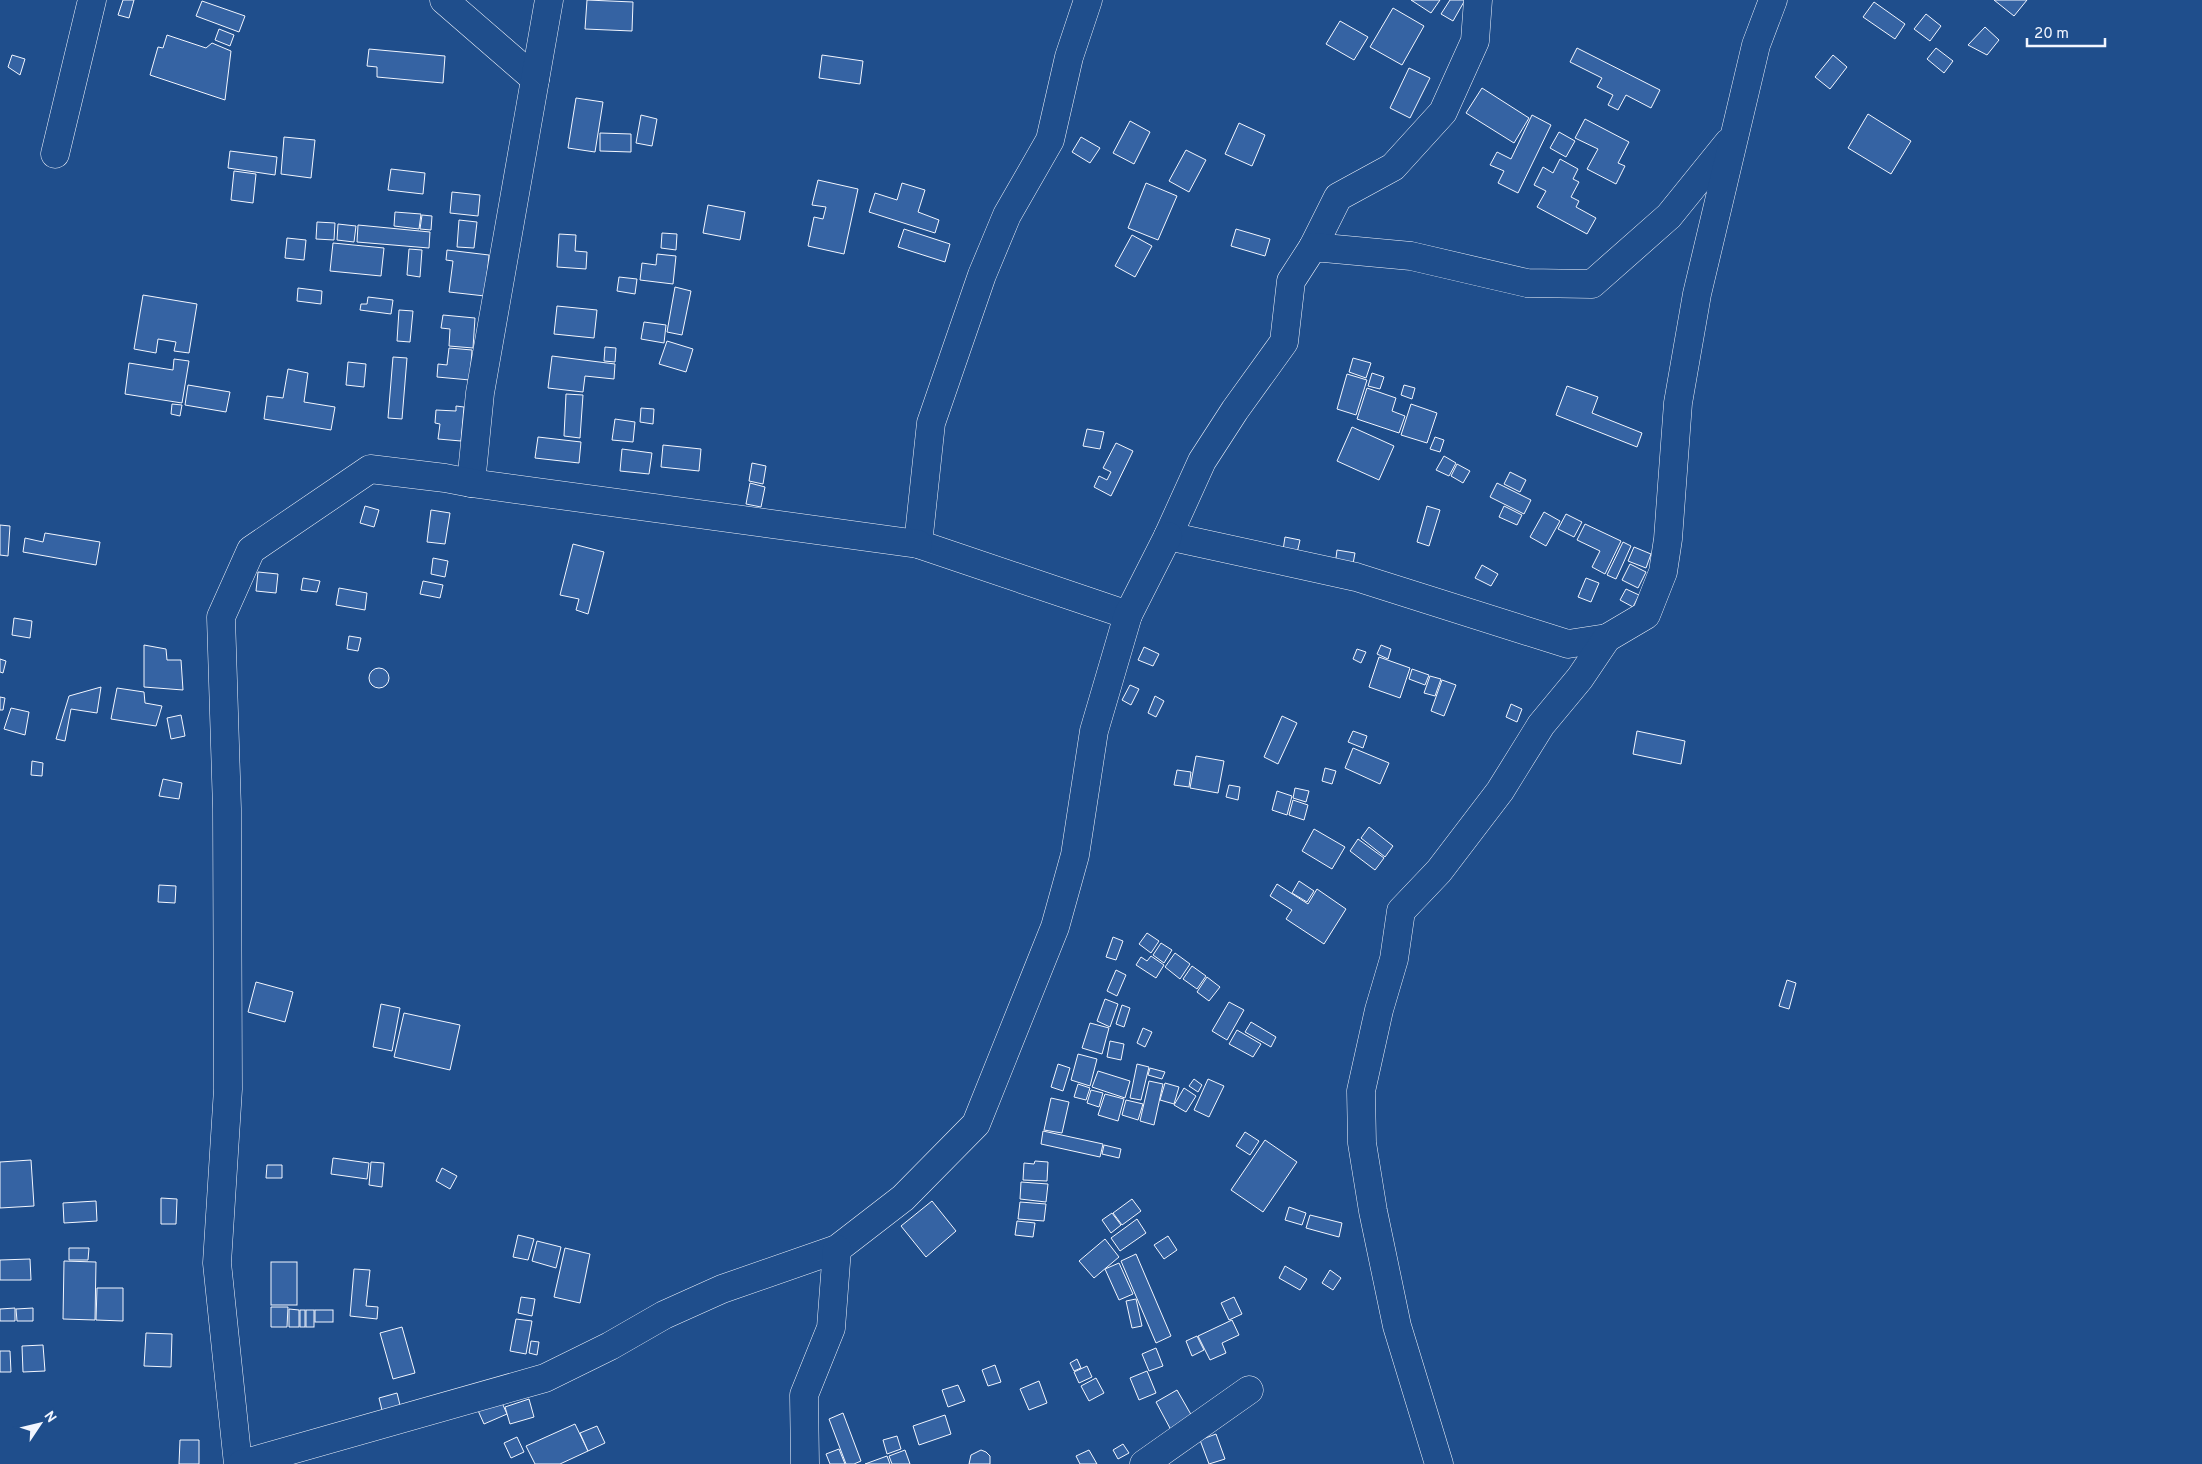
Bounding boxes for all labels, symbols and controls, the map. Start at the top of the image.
scale bar [2027,15,2104,47]
text: 20 m [2034,25,2069,44]
north arrow [15,1399,65,1449]
text: N [40,1408,59,1426]

